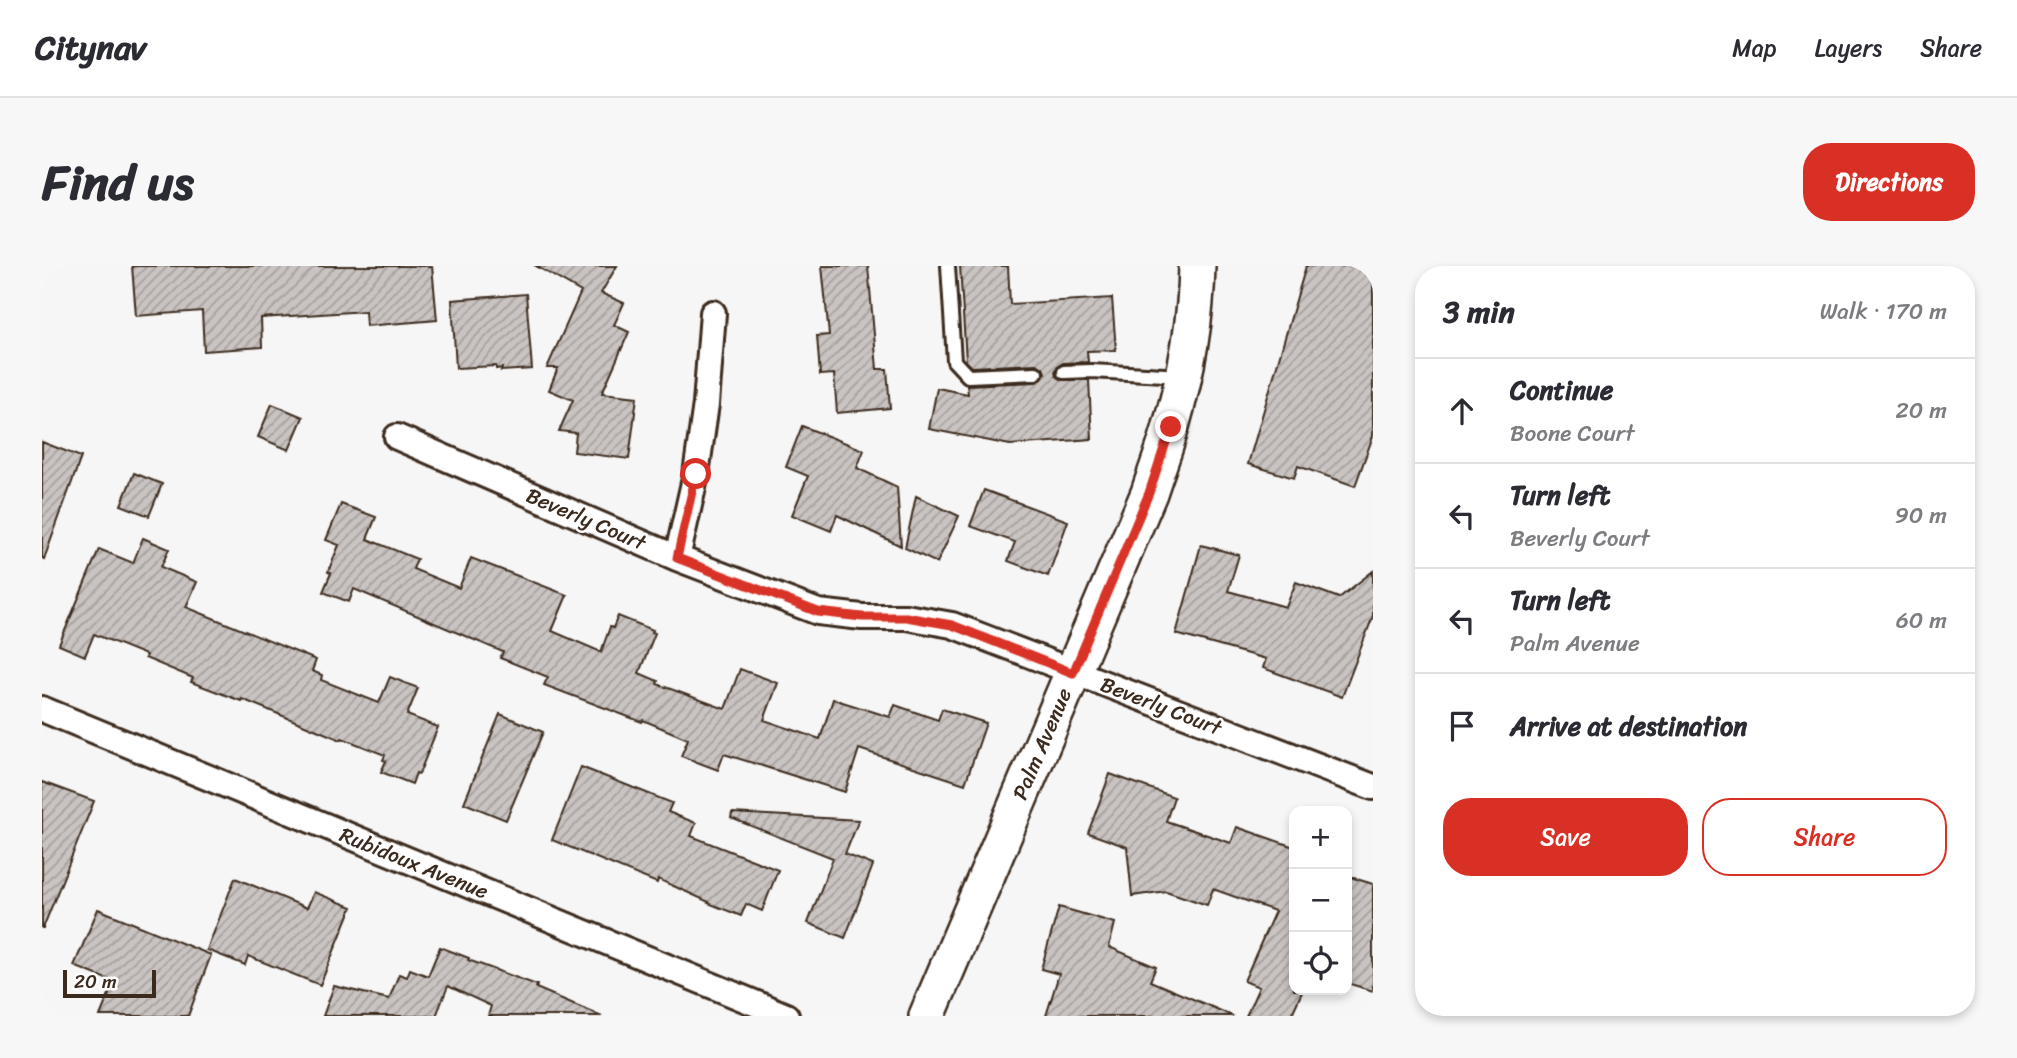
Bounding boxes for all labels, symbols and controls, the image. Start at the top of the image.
text: Citynav [35,19,146,77]
text: Map [1732,27,1777,69]
text: Layers [1815,27,1882,69]
text: Share [1920,27,1982,69]
text: Find us [42,139,194,226]
button: Directions [1803,143,1975,221]
text: 3 min [1443,285,1515,339]
text: Walk · 170 m [1820,291,1947,332]
text: Continue [1510,367,1613,413]
text: 20 m [1896,390,1947,431]
icon: ahead [1443,392,1481,430]
route end [1155,411,1186,442]
text: Boone Court [1510,413,1634,454]
route start [680,458,711,489]
text: Turn left [1510,472,1610,518]
street label: Beverly Court [520,477,653,562]
text: 90 m [1895,495,1947,536]
icon: left [1443,497,1481,535]
text: Beverly Court [1510,518,1650,559]
text: Turn left [1510,577,1610,623]
text: 60 m [1896,600,1947,641]
icon: left [1443,602,1481,640]
text: Palm Avenue [1510,623,1640,664]
street label: Beverly Court [1095,665,1229,747]
street label: Palm Avenue [1001,682,1083,806]
text: Arrive at destination [1510,703,1747,749]
icon: arrive [1443,707,1481,745]
button: Save [1443,798,1688,876]
button: Share [1702,798,1947,876]
map controls [1289,806,1352,995]
button: + [1289,806,1352,869]
street label: Rubidoux Avenue [334,816,495,910]
button: − [1289,869,1352,932]
button: locate [1289,932,1352,995]
text: 20 m [74,965,117,998]
scale bar [63,967,156,999]

